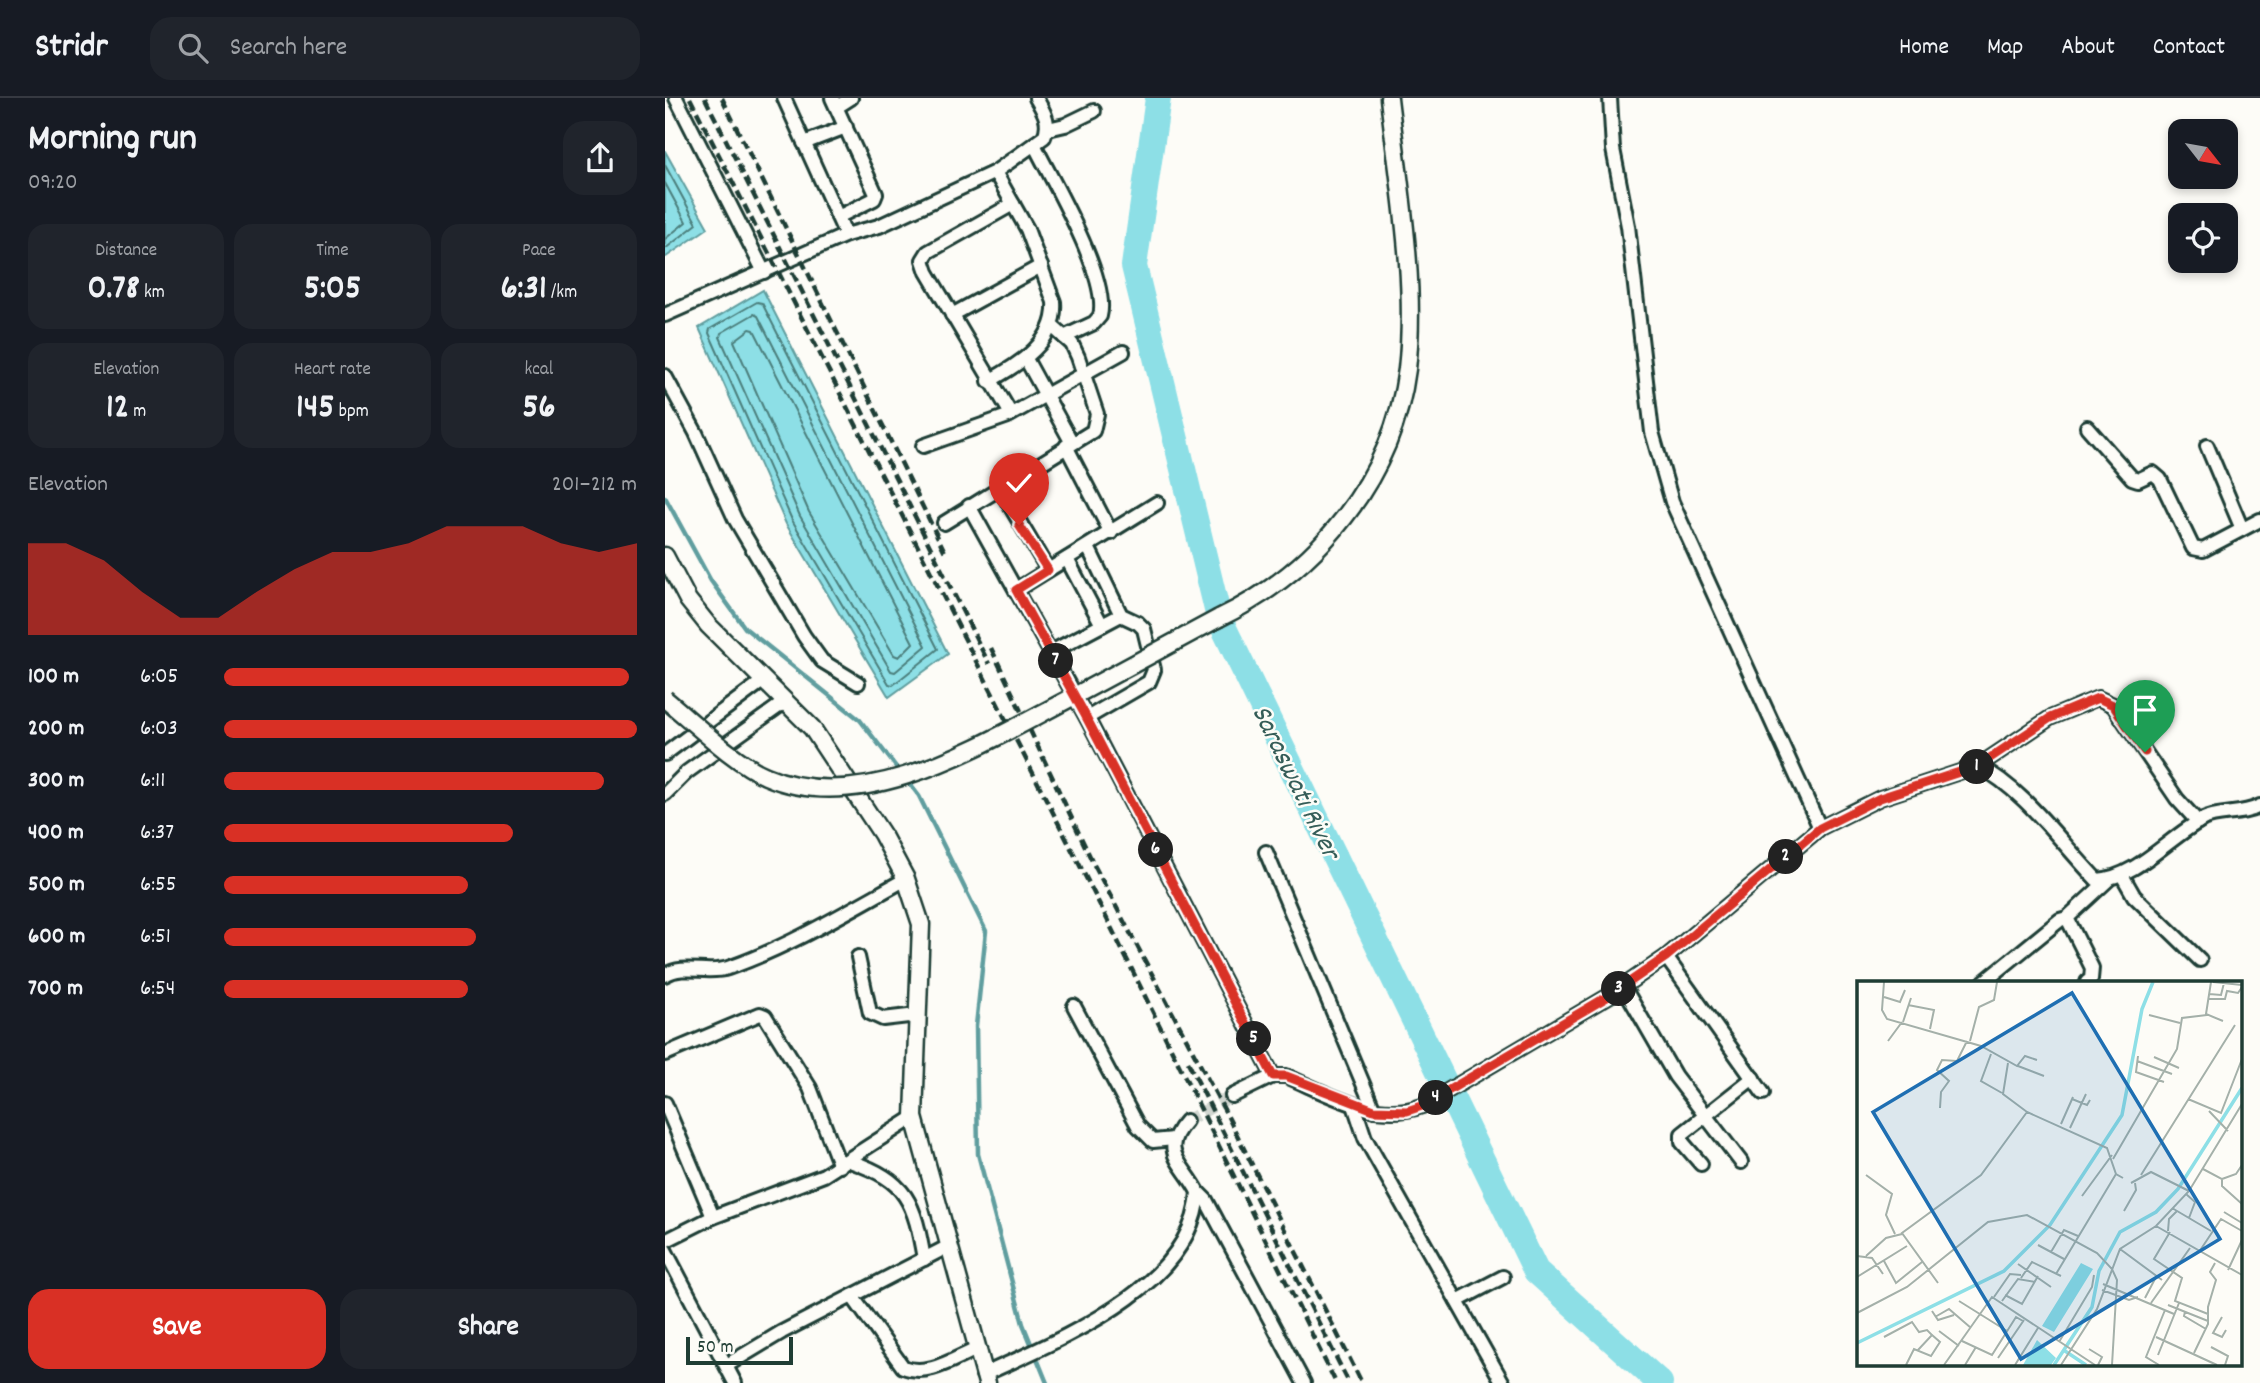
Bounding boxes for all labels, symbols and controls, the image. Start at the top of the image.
search box [150,17,640,80]
text: Stridr [35,25,108,72]
icon: search [174,29,212,67]
text: Search here [230,30,347,67]
text: Home [1899,31,1949,65]
text: Map [1987,31,2023,65]
text: About [2061,31,2115,65]
text: Contact [2153,31,2225,65]
text: Morning run [28,113,197,168]
north arrow [2168,119,2238,189]
map controls [2168,119,2238,273]
button: share [563,121,637,195]
text: 09:20 [28,167,77,200]
button: locate [2168,203,2238,273]
text: Distance [95,238,157,265]
text: Time [316,238,349,265]
text: Pace [522,238,556,265]
text: 0.78 [87,265,140,315]
text: 5:05 [304,265,361,315]
text: 6:31 [500,265,547,315]
text: km [140,280,165,307]
text: /km [547,280,577,307]
text: Elevation [93,357,159,384]
text: Heart rate [294,357,371,384]
text: kcal [524,357,553,384]
text: 12 [106,384,129,434]
text: 145 [296,384,335,434]
text: 56 [522,384,556,434]
text: m [129,399,146,426]
text: bpm [335,399,369,426]
pin [989,453,1049,525]
icon: check [1000,464,1038,502]
text: Elevation [28,469,108,502]
text: 201–212 m [552,469,637,502]
pin: 7 [1039,644,1073,678]
text: 7 [1052,647,1059,674]
text: 100 m [28,661,79,694]
text: 6:05 [140,661,178,694]
pin [2115,680,2175,752]
icon: arrive [2126,691,2164,729]
water label: Saraswati River [1239,699,1350,870]
text: 200 m [28,713,84,746]
text: 6:03 [140,713,178,746]
pin: 1 [1959,750,1995,784]
text: 1 [1974,753,1979,780]
text: 300 m [28,765,84,798]
text: 6:11 [140,765,165,798]
text: 400 m [28,817,84,850]
text: 6:37 [140,817,174,850]
pin: 6 [1139,832,1173,868]
text: 6 [1151,836,1160,863]
pin: 2 [1769,840,1803,874]
text: 2 [1781,843,1790,870]
text: 500 m [28,869,85,902]
text: 6:55 [140,869,176,902]
text: 600 m [28,921,85,954]
text: 6:51 [140,921,171,954]
pin: 3 [1601,972,1637,1006]
text: 700 m [28,973,83,1006]
text: 6:54 [140,973,175,1006]
text: 3 [1614,975,1623,1002]
inset map [1857,981,2242,1366]
pin: 5 [1237,1021,1271,1056]
text: 5 [1249,1025,1258,1052]
pin: 4 [1419,1080,1453,1116]
text: 4 [1432,1084,1439,1111]
button: Save [28,1289,326,1369]
button: Share [340,1289,637,1369]
scale bar [686,1334,793,1366]
text: 50 m [697,1335,734,1362]

